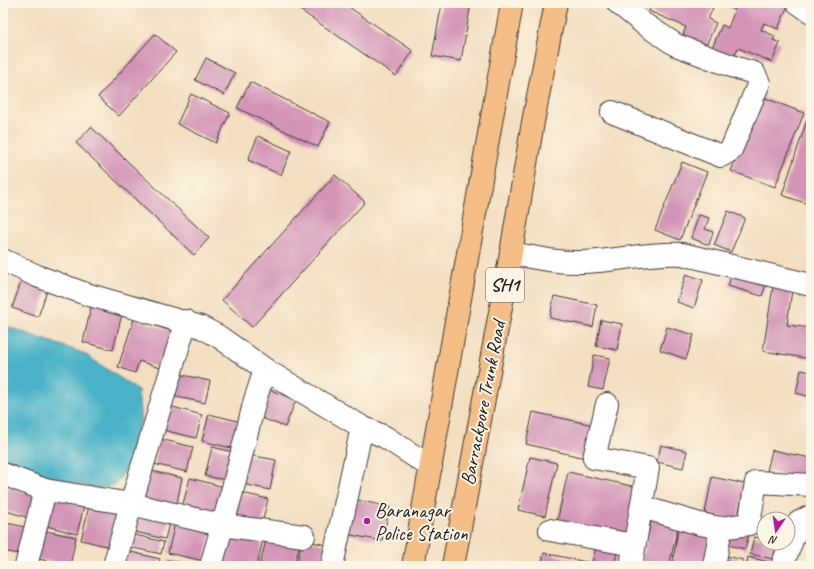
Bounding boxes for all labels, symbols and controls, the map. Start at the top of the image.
road number: SH1 [486,268,524,302]
street label: Barrackpore Trunk Road [455,316,512,487]
place label: Baranagar Police Station [375,498,469,546]
north arrow [756,511,796,551]
marker: Baranagar Police Station [362,516,372,526]
text: N [767,533,779,548]

